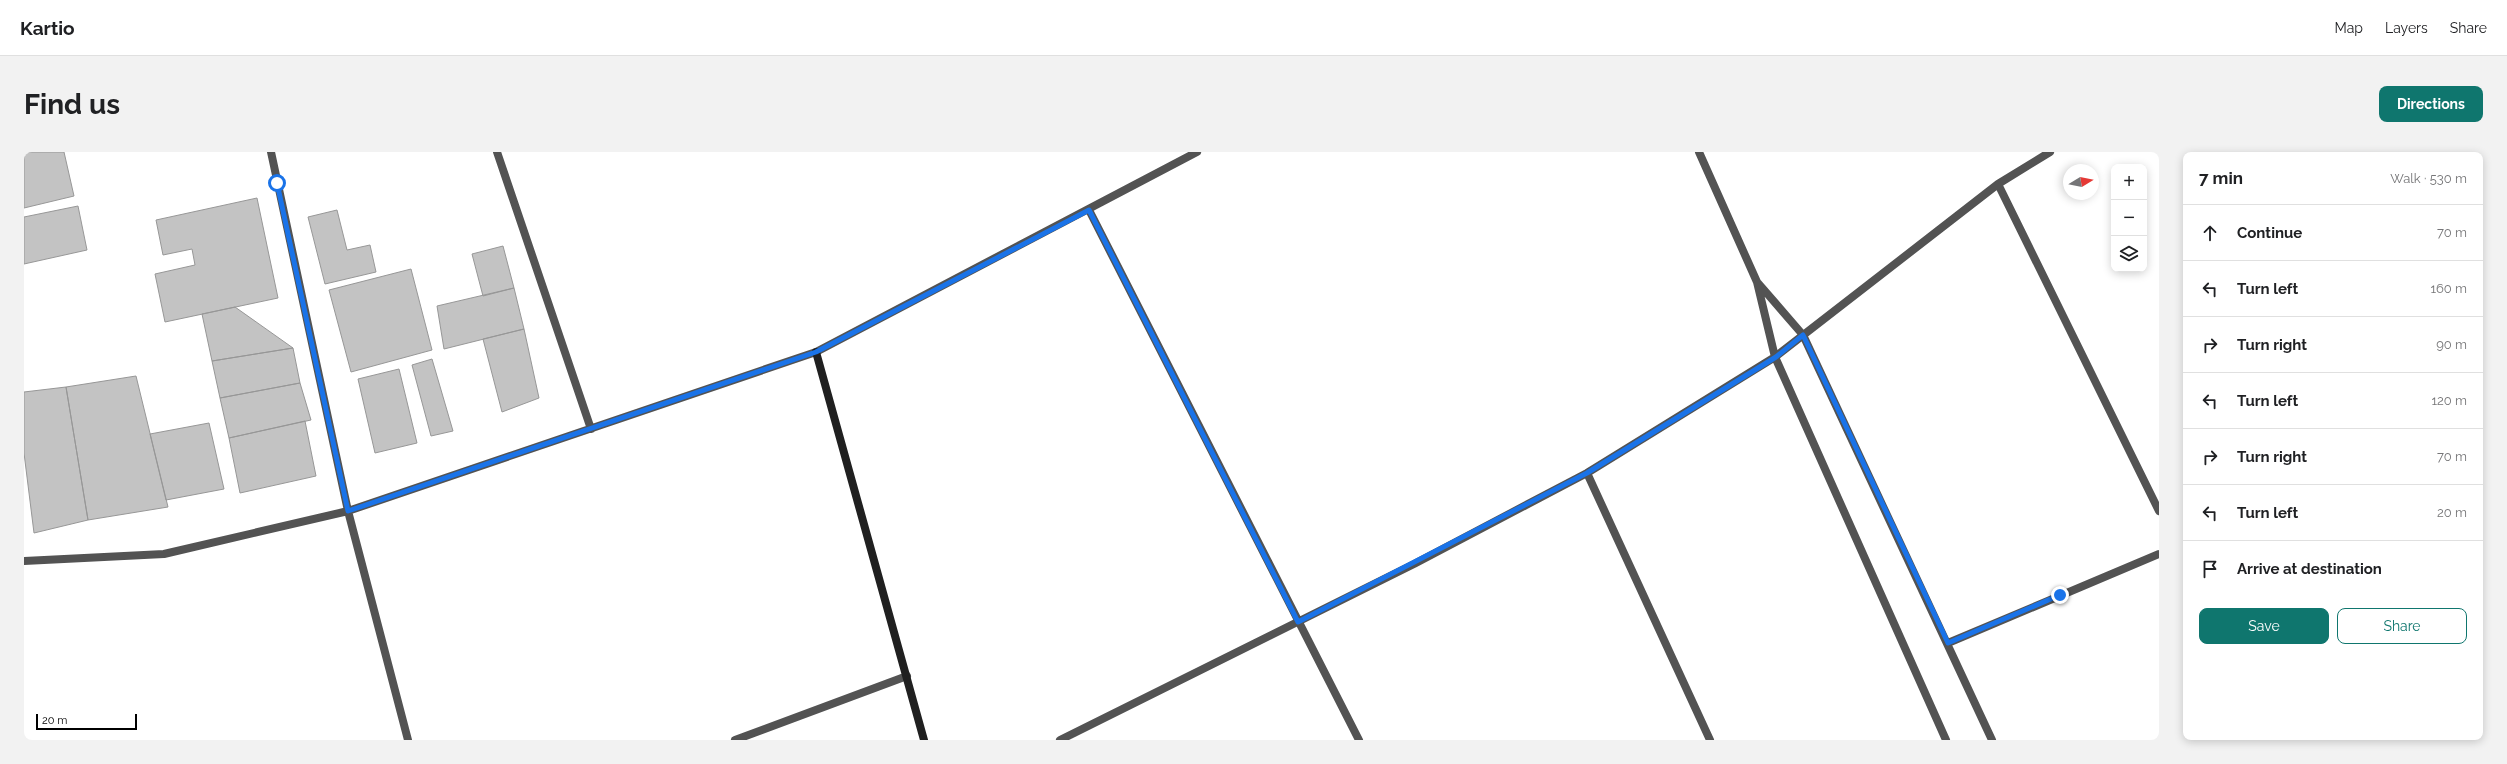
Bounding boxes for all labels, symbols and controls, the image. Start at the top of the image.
text: Kartio [20,17,75,39]
text: Map [2335,20,2363,36]
text: Layers [2385,20,2428,36]
text: Share [2450,20,2487,36]
button: Directions [2379,86,2483,122]
text: Find us [24,88,120,121]
north arrow [2063,164,2099,200]
map controls [2111,164,2147,272]
button: + [2111,164,2147,200]
text: 7 min [2199,168,2243,188]
text: Walk · 530 m [2390,171,2467,186]
route start [268,174,286,192]
button: − [2111,200,2147,236]
icon: ahead [2199,222,2221,244]
text: Continue [2237,224,2302,242]
text: 70 m [2437,225,2467,240]
button: layers [2111,236,2147,272]
icon: left [2199,278,2221,300]
text: Turn left [2237,280,2298,298]
text: 160 m [2430,281,2467,296]
icon: right [2199,334,2221,356]
text: Turn right [2237,336,2307,354]
text: 90 m [2436,337,2467,352]
icon: left [2199,390,2221,412]
text: Turn left [2237,392,2298,410]
text: 120 m [2431,393,2467,408]
icon: right [2199,446,2221,468]
text: Turn right [2237,448,2307,466]
text: 70 m [2437,449,2467,464]
icon: left [2199,502,2221,524]
text: Turn left [2237,504,2298,522]
text: 20 m [2437,505,2467,520]
icon: arrive [2199,558,2221,580]
text: Arrive at destination [2237,560,2382,578]
route end [2051,586,2069,604]
button: Save [2199,608,2329,644]
button: Share [2337,608,2467,644]
scale bar [36,712,137,731]
text: 20 m [42,714,67,727]

